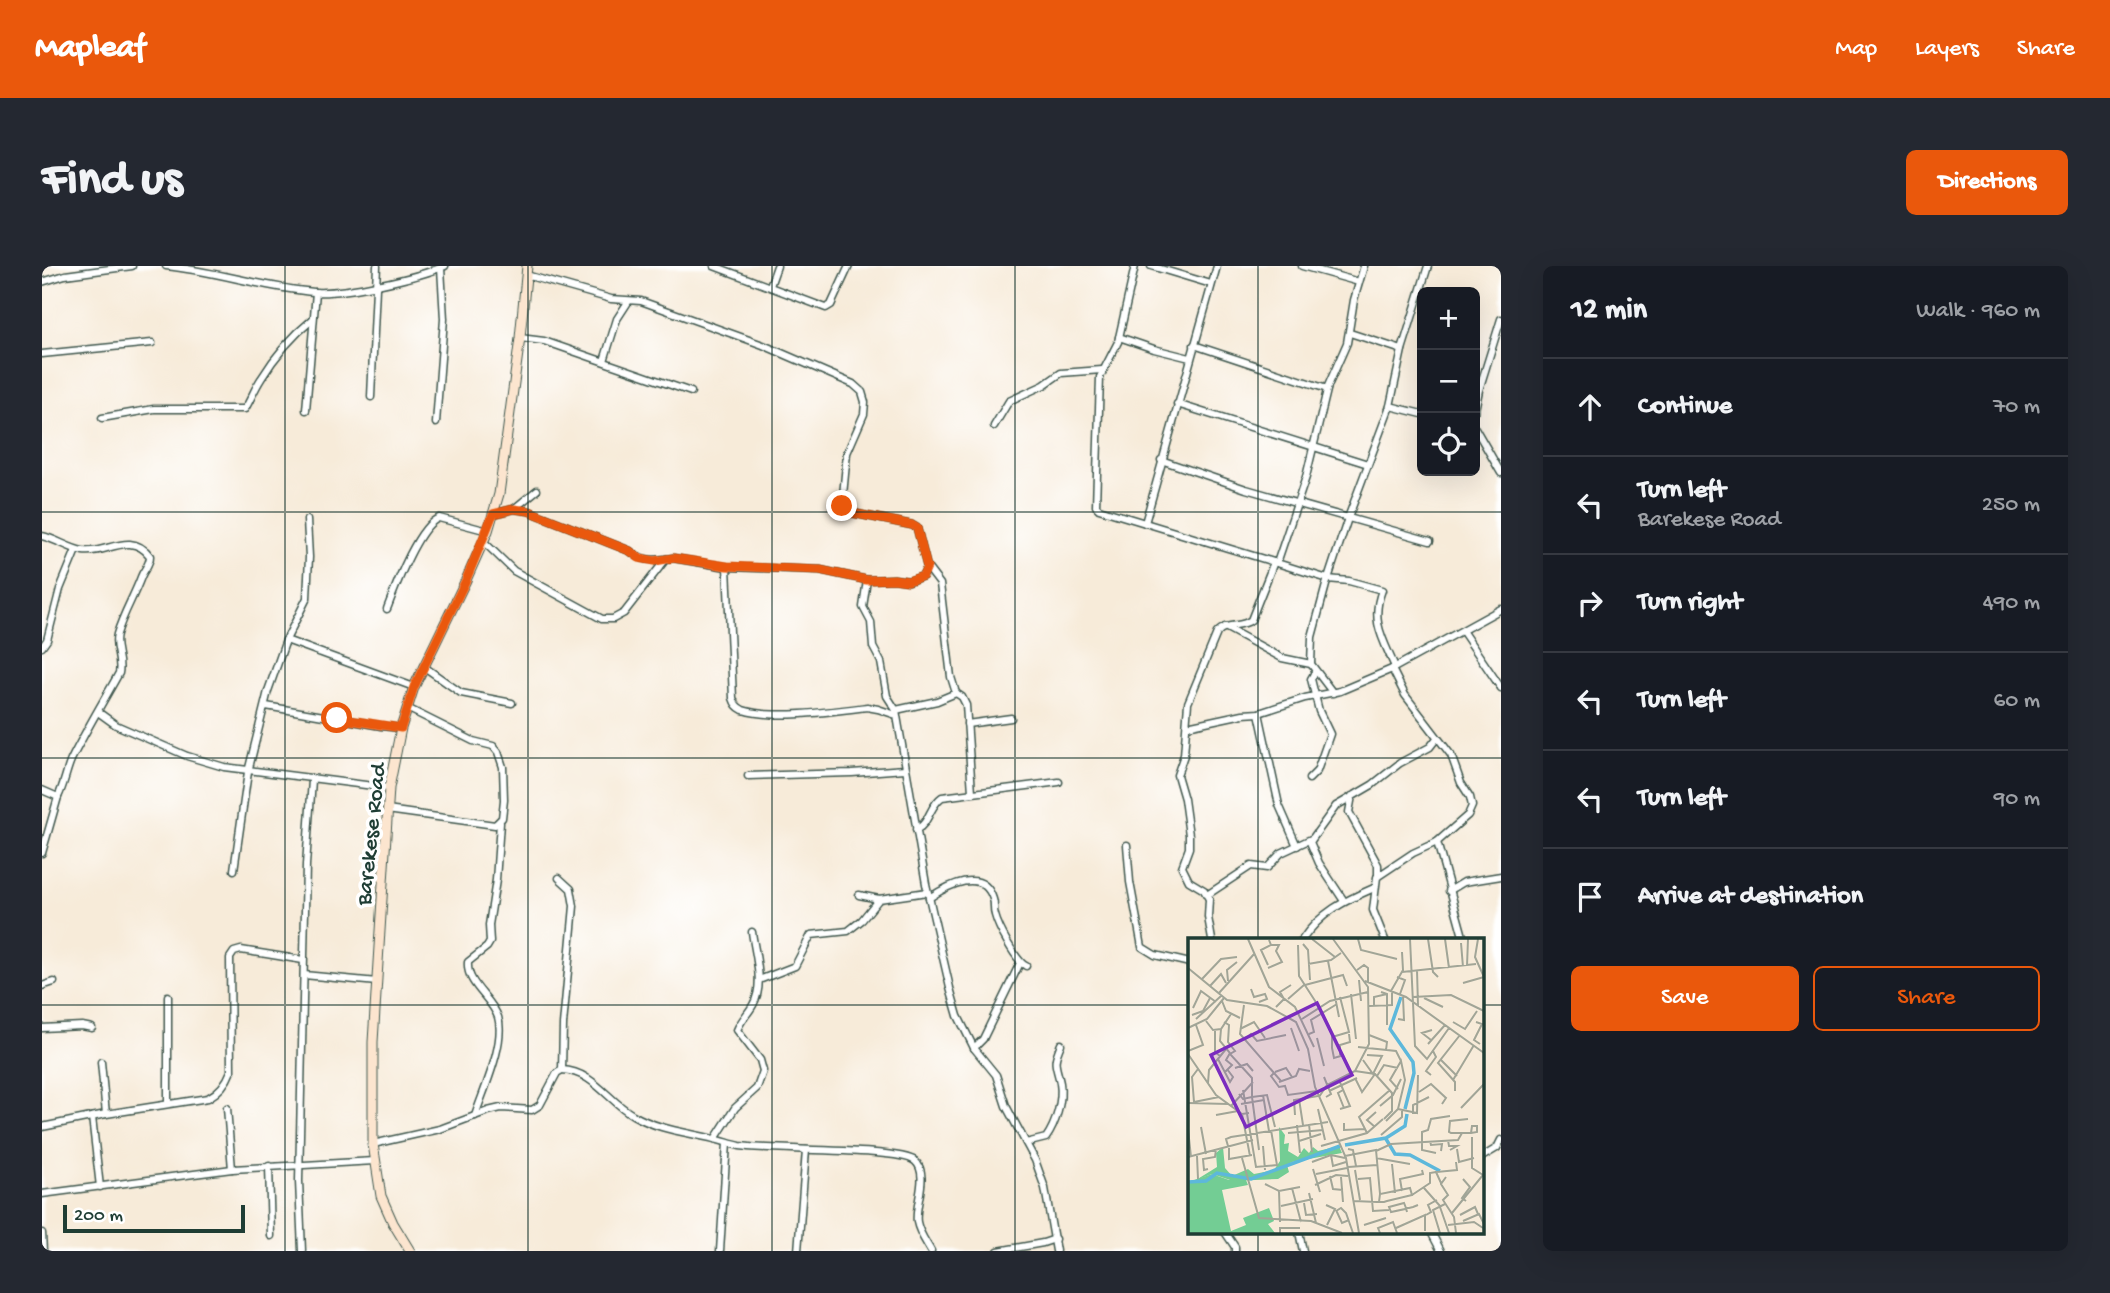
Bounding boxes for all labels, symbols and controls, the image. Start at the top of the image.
text: Mapleaf [35,30,145,68]
text: Map [1835,35,1877,64]
text: Layers [1915,35,1979,64]
text: Share [2017,35,2075,64]
button: Directions [1906,150,2068,215]
text: Find us [42,153,182,211]
map controls [1417,287,1480,476]
button: + [1417,287,1480,350]
text: 12 min [1571,294,1647,329]
text: Walk · 960 m [1916,298,2040,325]
button: − [1417,350,1480,413]
icon: ahead [1571,388,1609,426]
text: Continue [1638,392,1732,423]
text: 70 m [1993,394,2040,421]
button: locate [1417,413,1480,476]
text: Turn left [1638,476,1726,507]
icon: left [1571,486,1609,524]
route end [826,490,857,521]
text: 250 m [1982,492,2040,519]
text: Barekese Road [1638,507,1781,534]
icon: right [1571,584,1609,622]
text: Turn right [1638,588,1742,619]
text: 490 m [1983,590,2040,617]
icon: left [1571,682,1609,720]
text: Turn left [1638,686,1726,717]
text: 60 m [1994,688,2040,715]
route start [321,702,352,733]
street label: Barekese Road [351,760,394,908]
icon: left [1571,780,1609,818]
text: Turn left [1638,784,1726,815]
text: 90 m [1994,786,2040,813]
icon: arrive [1571,878,1609,916]
text: Arrive at destination [1638,882,1863,913]
inset map [1188,938,1484,1234]
button: Save [1571,966,1799,1031]
button: Share [1813,966,2040,1031]
scale bar [63,1202,245,1234]
text: 200 m [74,1205,123,1228]

